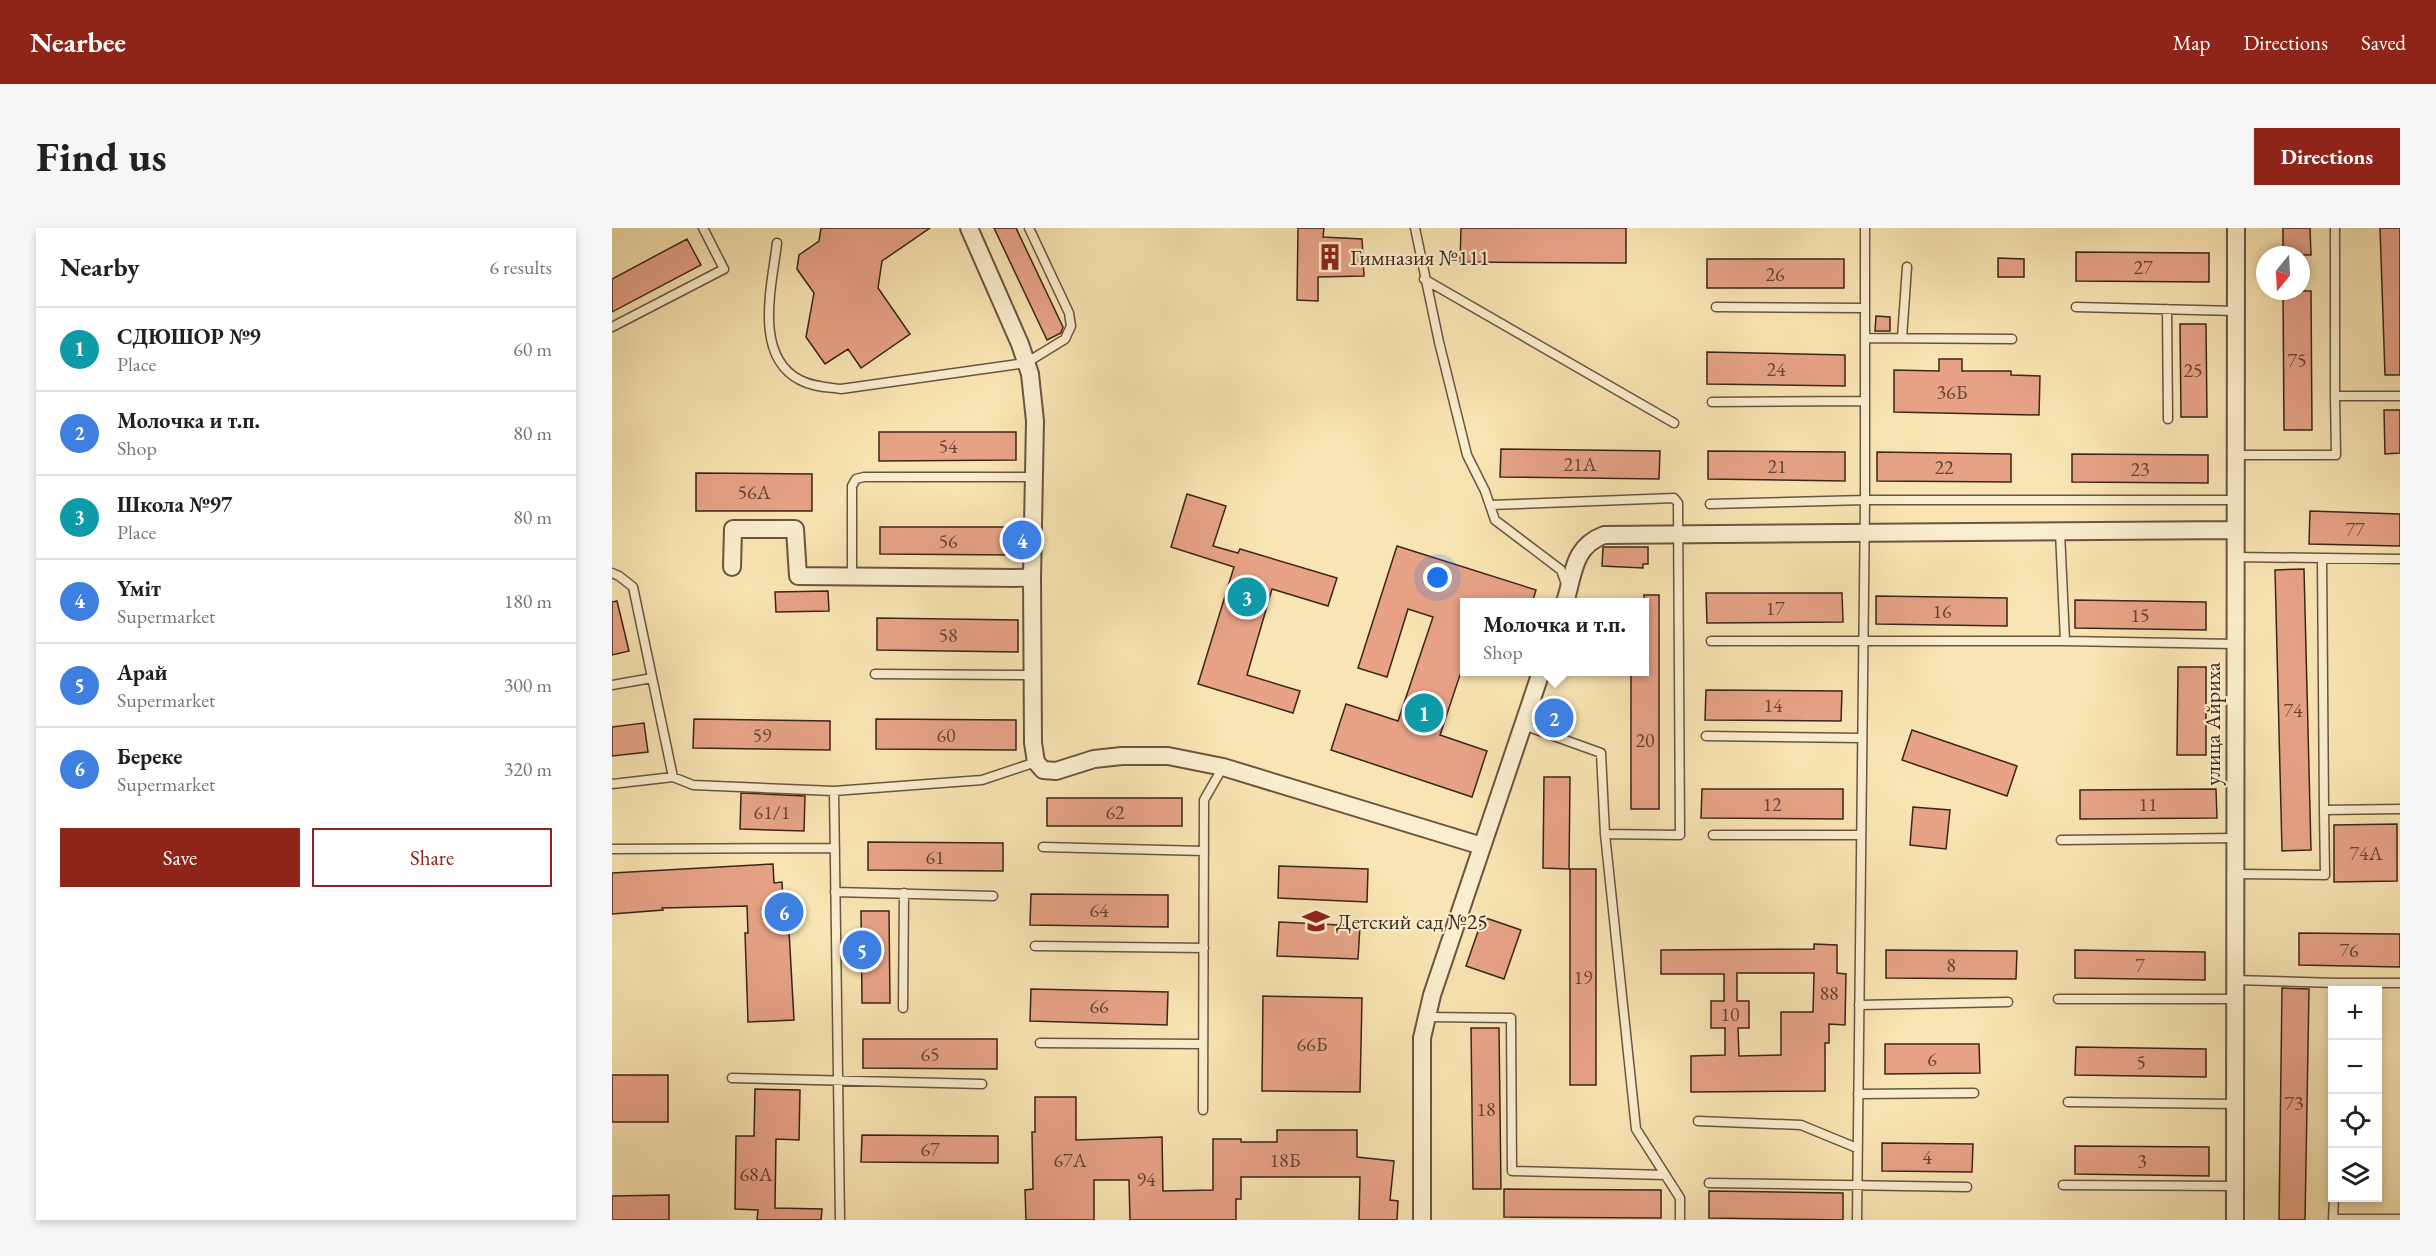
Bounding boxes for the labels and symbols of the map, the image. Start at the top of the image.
building icon: Гимназия №111 [1315,242,1345,272]
place label: Гимназия №111 [1350,243,1490,272]
north arrow [2256,246,2310,300]
house number: 27 [2133,254,2153,280]
house number: 26 [1765,261,1785,287]
house number: 75 [2287,347,2307,373]
house number: 24 [1766,356,1786,382]
house number: 25 [2183,357,2203,383]
house number: 36Б [1937,379,1968,405]
house number: 54 [938,433,958,459]
house number: 21А [1563,451,1597,477]
house number: 21 [1767,453,1787,479]
house number: 22 [1934,454,1954,480]
house number: 23 [2130,456,2150,482]
house number: 56А [737,479,771,505]
house number: 77 [2345,516,2365,542]
pin: 4 [1002,518,1042,562]
house number: 56 [938,528,958,554]
your location [1423,563,1452,592]
pin: 3 [1228,574,1266,620]
house number: 17 [1765,595,1785,621]
house number: 16 [1932,598,1952,624]
house number: 15 [2130,602,2150,628]
house number: 58 [938,622,958,648]
street label: улица Айриха [2198,662,2227,786]
pin: 1 [1404,690,1444,736]
house number: 14 [1763,692,1783,718]
pin: 2 [1534,696,1574,740]
house number: 74 [2283,697,2303,723]
house number: 59 [752,722,772,748]
house number: 60 [936,722,956,748]
house number: 20 [1635,727,1655,753]
house number: 12 [1762,791,1782,817]
house number: 11 [2138,791,2158,817]
house number: 61/1 [754,799,790,825]
house number: 62 [1105,799,1125,825]
house number: 74А [2349,840,2383,866]
house number: 61 [925,844,945,870]
pin: 6 [764,890,804,934]
house number: 64 [1089,897,1109,923]
school or university icon: Детский сад №25 [1301,906,1331,936]
place label: Детский сад №25 [1336,907,1488,936]
pin: 5 [842,928,882,972]
house number: 76 [2339,937,2359,963]
house number: 8 [1946,952,1956,978]
house number: 7 [2135,952,2145,978]
house number: 19 [1573,964,1593,990]
house number: 88 [1819,980,1839,1006]
house number: 66 [1089,993,1109,1019]
house number: 10 [1720,1001,1740,1027]
house number: 66Б [1297,1031,1328,1057]
house number: 65 [920,1041,940,1067]
house number: 6 [1927,1046,1937,1072]
house number: 5 [2136,1049,2146,1075]
house number: 73 [2284,1090,2304,1116]
house number: 18 [1476,1096,1496,1122]
house number: 67 [920,1136,940,1162]
house number: 4 [1922,1144,1932,1170]
house number: 67А [1053,1147,1087,1173]
house number: 18Б [1270,1147,1301,1173]
house number: 3 [2137,1148,2147,1174]
house number: 68А [739,1161,773,1187]
house number: 94 [1136,1166,1156,1192]

